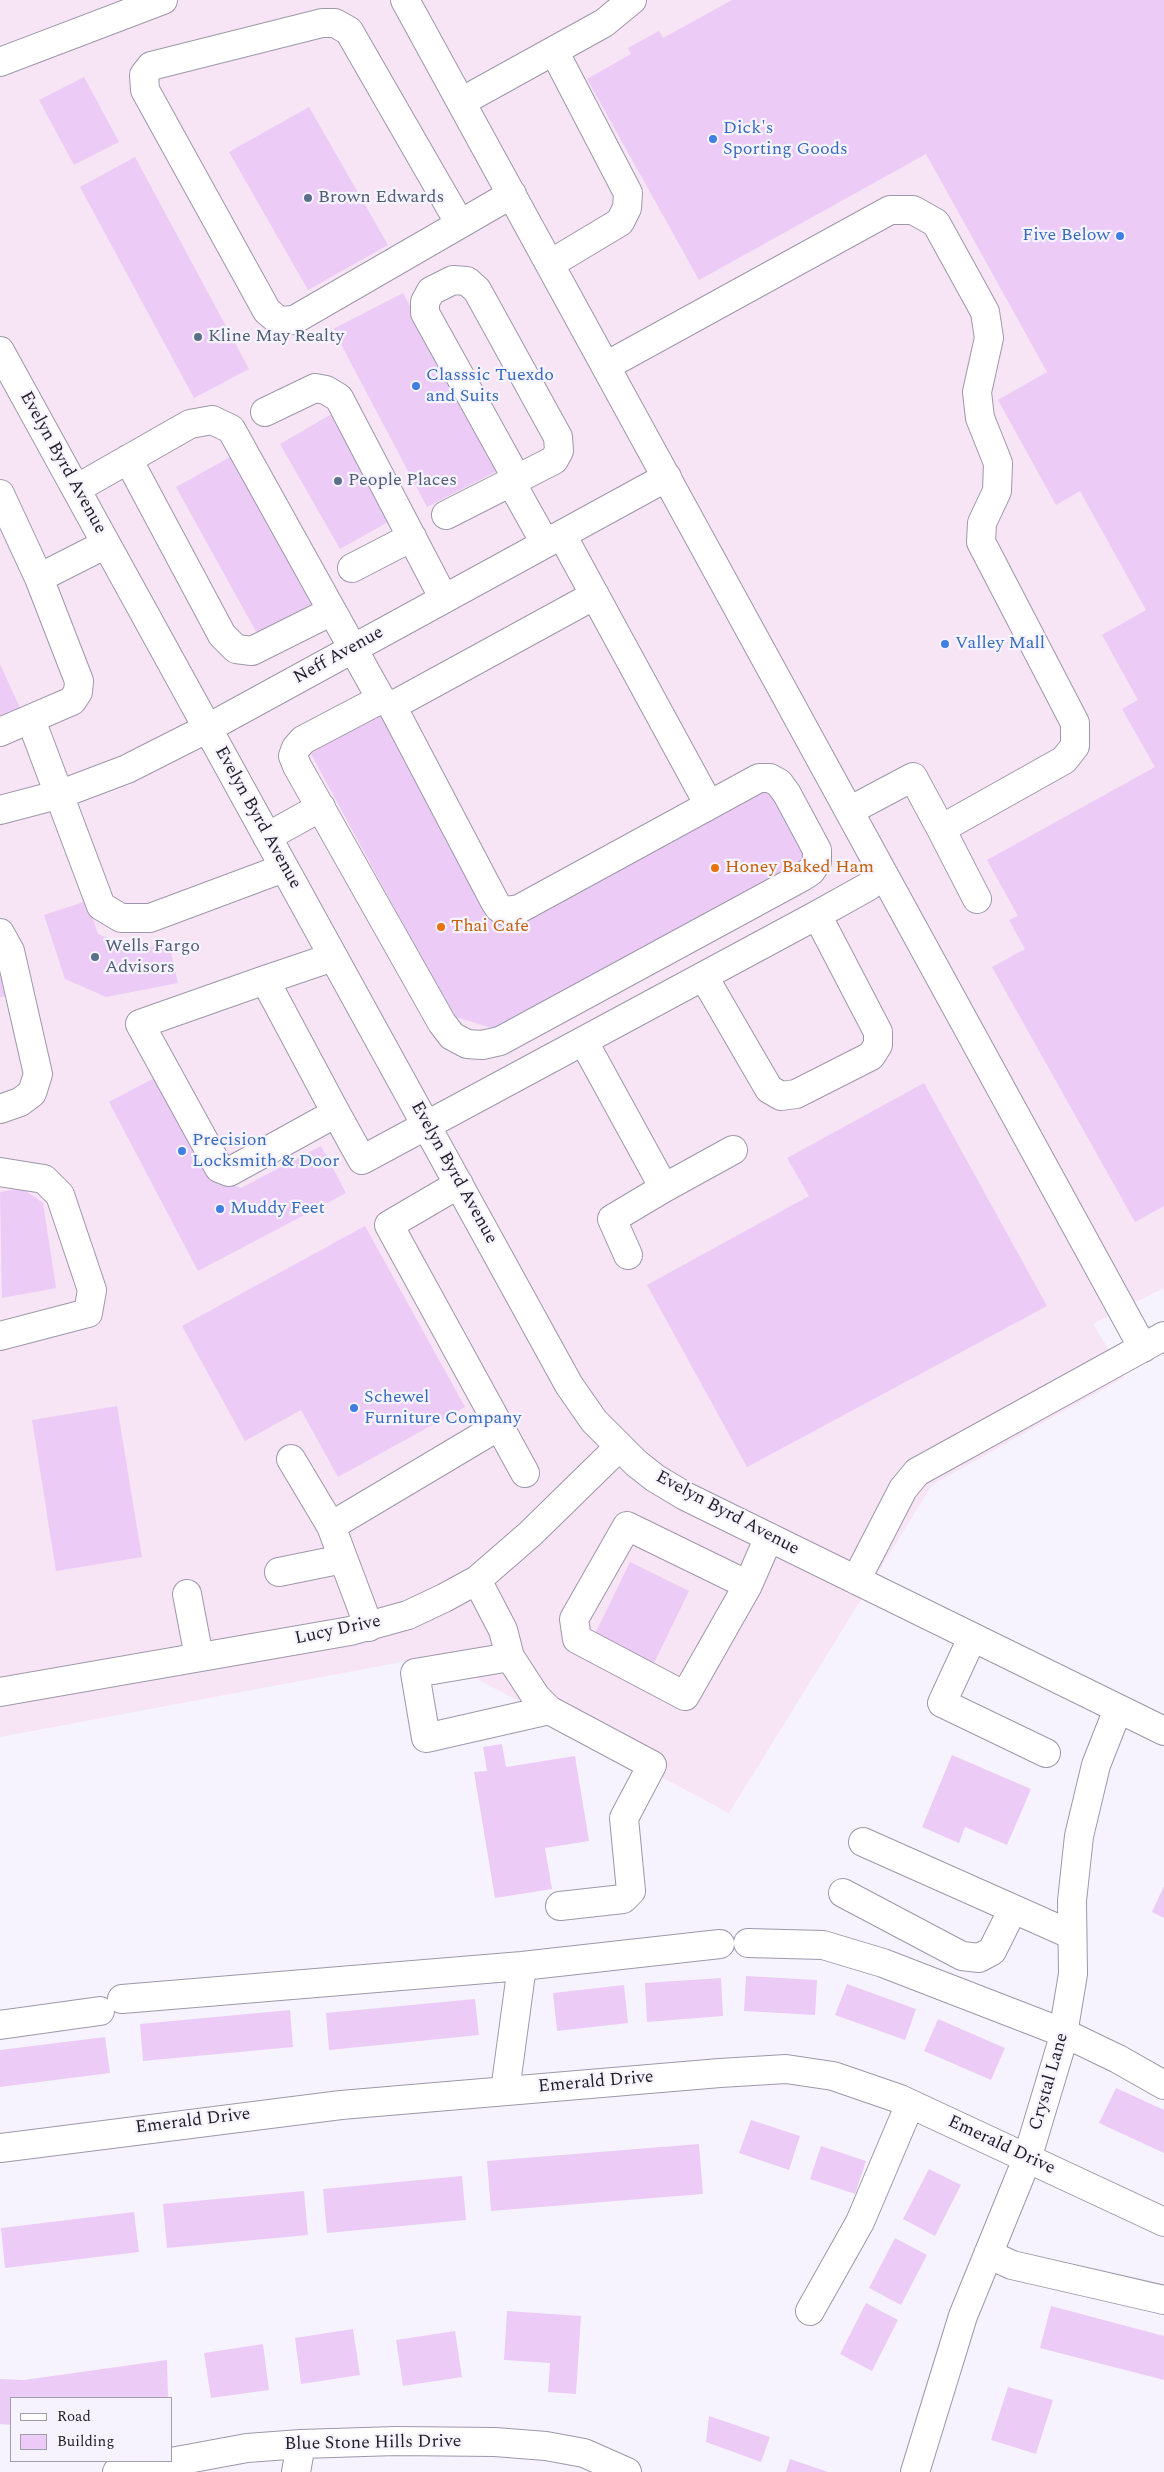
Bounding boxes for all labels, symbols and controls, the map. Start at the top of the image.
place label: Dick's Sporting Goods [723,118,848,160]
marker: Dick's Sporting Goods [707,133,719,145]
place label: Brown Edwards [318,187,444,209]
marker: Brown Edwards [302,192,314,204]
place label: Five Below [1022,225,1110,247]
marker: Five Below [1114,230,1126,242]
place label: Kline May Realty [208,326,344,348]
marker: Kline May Realty [192,331,204,343]
place label: Classsic Tuexdo and Suits [426,365,554,408]
marker: Classsic Tuexdo and Suits [410,380,422,392]
street label: Evelyn Byrd Avenue [14,388,110,538]
place label: People Places [348,470,457,492]
marker: People Places [332,475,344,487]
street label: Neff Avenue [290,622,388,690]
place label: Valley Mall [955,633,1045,655]
marker: Valley Mall [939,638,951,650]
street label: Evelyn Byrd Avenue [209,743,305,893]
place label: Honey Baked Ham [725,857,874,879]
marker: Honey Baked Ham [709,862,721,874]
place label: Thai Cafe [451,916,529,938]
marker: Thai Cafe [435,921,447,933]
place label: Wells Fargo Advisors [105,936,200,979]
marker: Wells Fargo Advisors [89,951,101,963]
street label: Evelyn Byrd Avenue [405,1098,501,1248]
place label: Precision Locksmith & Door [192,1130,339,1172]
marker: Precision Locksmith & Door [176,1145,188,1157]
place label: Muddy Feet [230,1198,325,1220]
marker: Muddy Feet [214,1203,226,1215]
place label: Schewel Furniture Company [364,1387,521,1430]
marker: Schewel Furniture Company [348,1402,360,1414]
street label: Evelyn Byrd Avenue [651,1467,803,1561]
street label: Lucy Drive [293,1611,383,1651]
street label: Crystal Lane [1026,2031,1074,2133]
street label: Emerald Drive [537,2067,655,2099]
street label: Emerald Drive [134,2104,252,2140]
street label: Emerald Drive [944,2112,1058,2180]
legend [10,2397,172,2462]
text: Road [57,2405,91,2428]
text: Building [57,2430,114,2453]
street label: Blue Stone Hills Drive [284,2432,462,2456]

